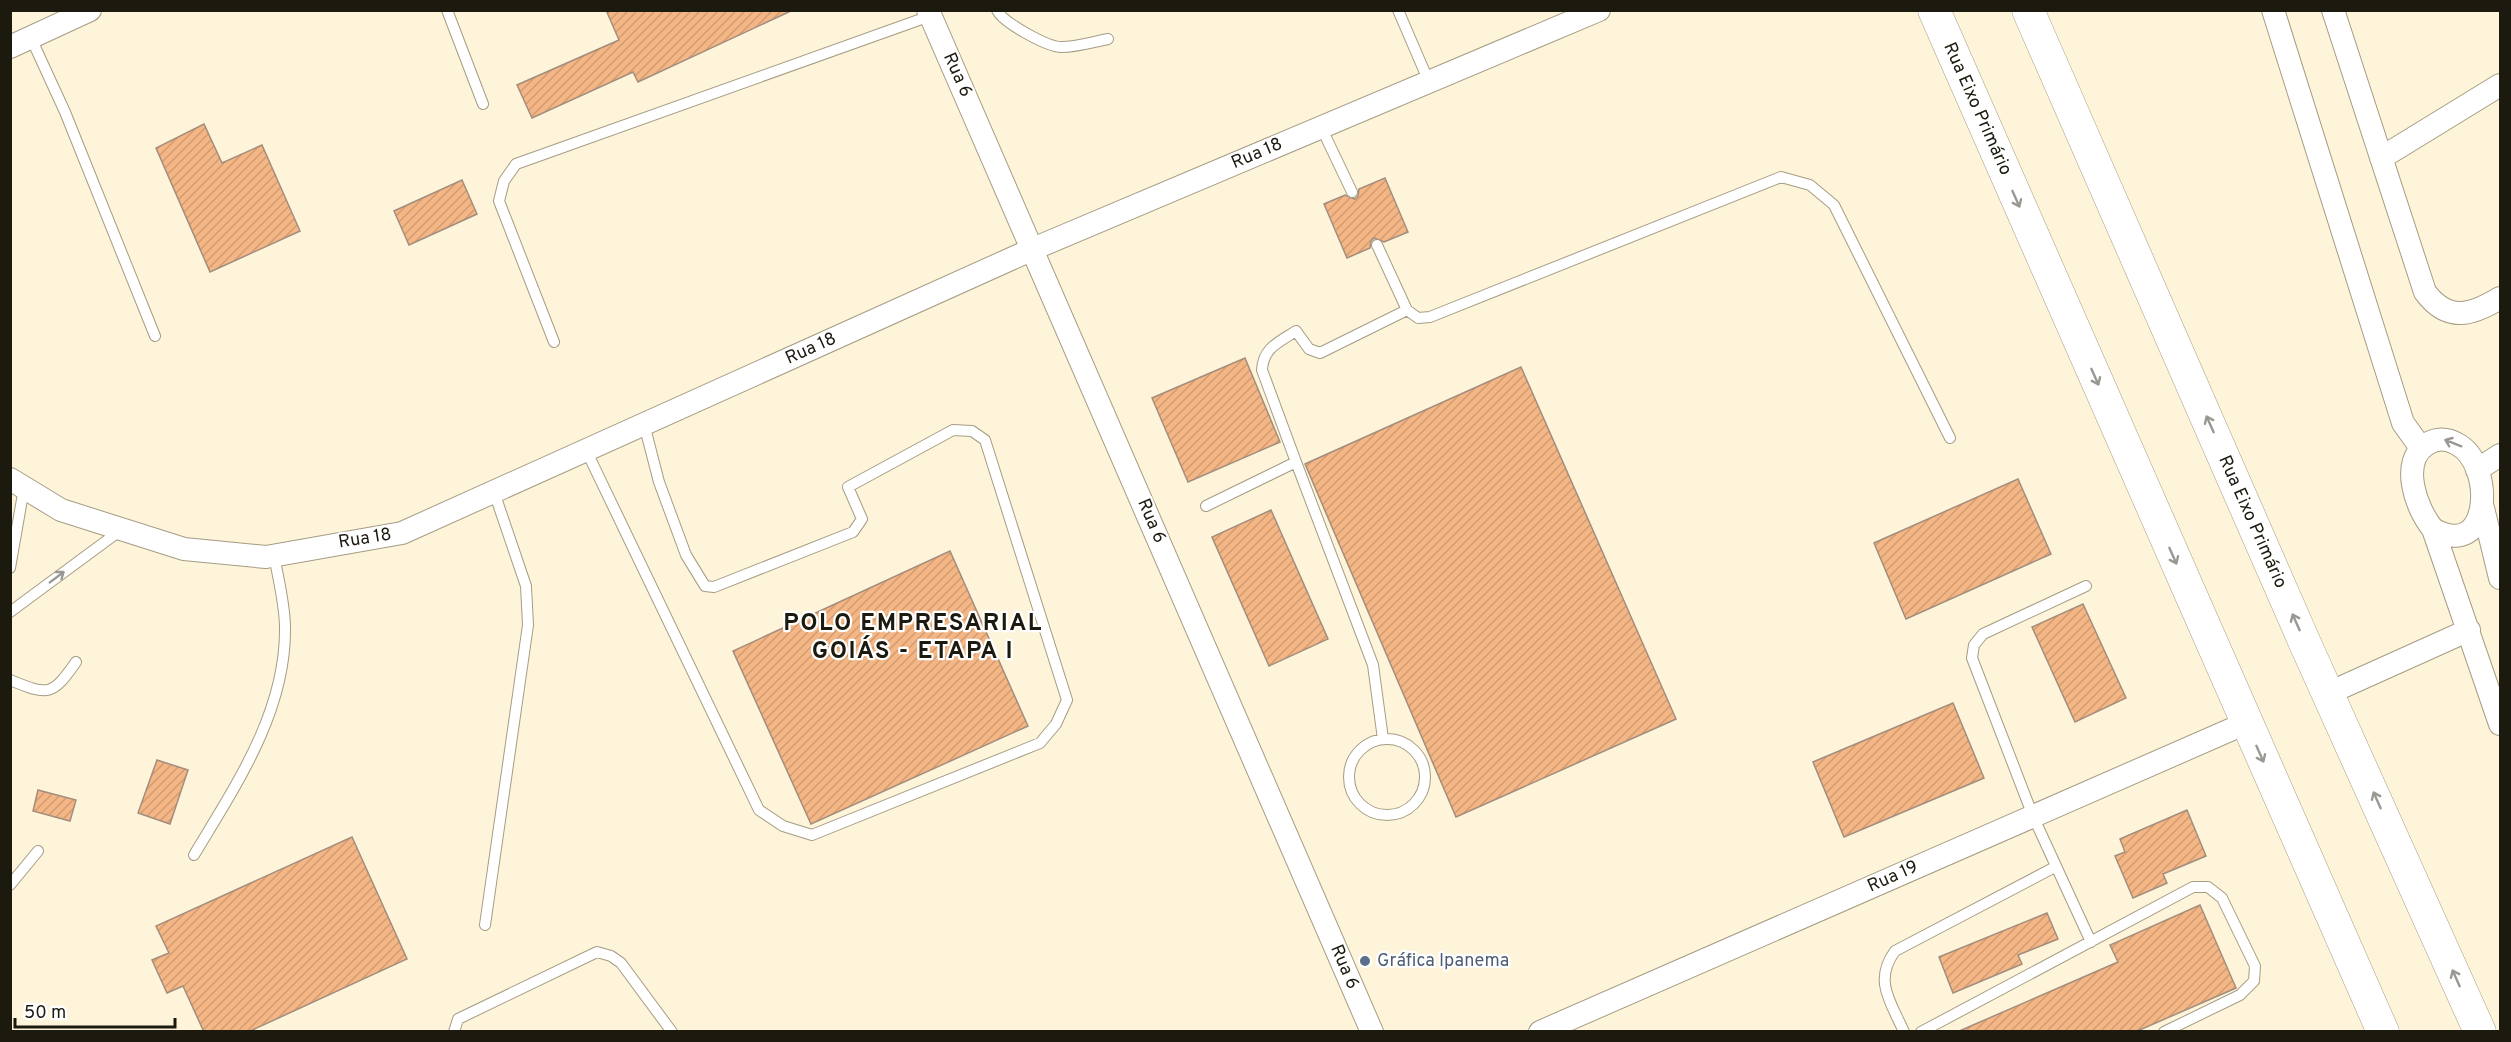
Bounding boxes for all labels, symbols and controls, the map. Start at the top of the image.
street label: Rua Eixo Primário [1937,39,2017,179]
street label: Rua 6 [937,49,977,101]
street label: Rua 18 [1228,133,1286,175]
one-way arrow [2011,189,2023,207]
street label: Rua 18 [782,328,840,370]
one-way arrow [2089,368,2101,386]
one-way arrow [2203,416,2215,434]
one-way arrow [2444,437,2462,448]
street label: Rua Eixo Primário [2212,452,2292,592]
street label: Rua 6 [1131,495,1171,547]
street label: Rua 18 [337,523,393,555]
one-way arrow [2168,546,2179,565]
one-way arrow [48,571,64,583]
district label: POLO EMPRESARIAL GOIÁS - ETAPA I [783,609,1043,667]
one-way arrow [2290,614,2301,632]
one-way arrow [2254,744,2266,762]
one-way arrow [2370,791,2381,809]
street label: Rua 19 [1864,856,1922,898]
street label: Rua 6 [1324,941,1364,993]
place label: Gráfica Ipanema [1377,950,1509,973]
marker: Gráfica Ipanema [1358,954,1372,968]
one-way arrow [2450,969,2461,988]
scale bar [15,991,176,1029]
text: 50 m [24,1002,66,1025]

